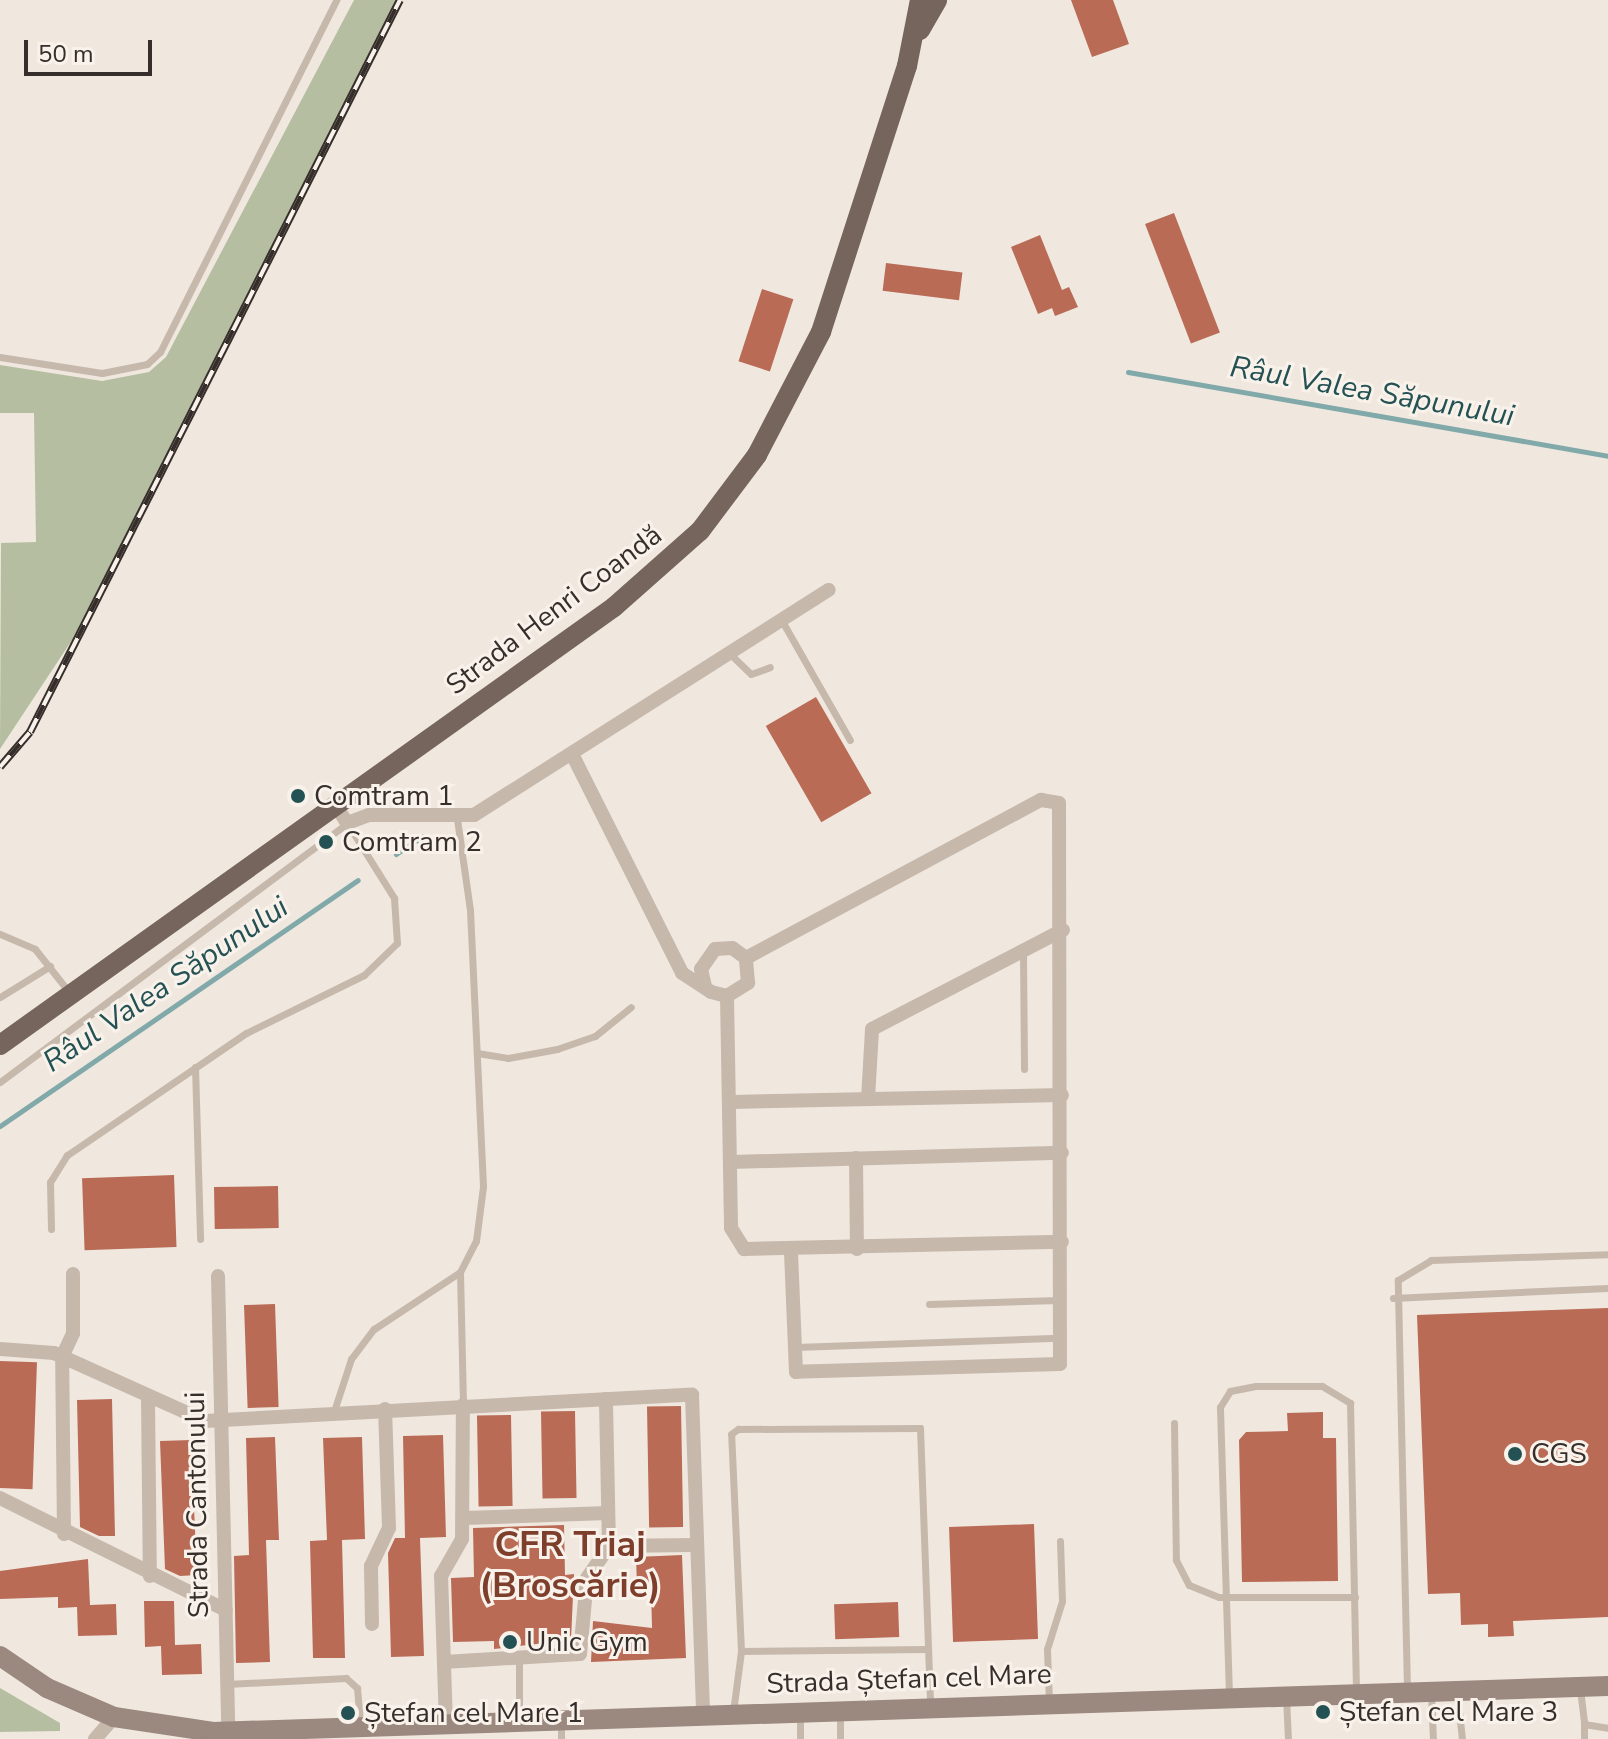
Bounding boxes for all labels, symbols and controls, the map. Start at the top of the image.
scale bar [28,24,156,74]
text: 50 m [38,38,94,70]
water label: Râul Valea Săpunului [1227,349,1517,435]
street label: Strada Henri Coandă [440,518,668,702]
place label: Comtram 1 [314,779,454,813]
marker: Comtram 1 [289,787,307,805]
place label: Comtram 2 [342,825,482,859]
marker: Comtram 2 [317,833,335,851]
water label: Râul Valea Săpunului [37,890,295,1080]
street label: Strada Cantonului [178,1391,216,1619]
place label: CGS [1531,1437,1587,1471]
marker: CGS [1506,1445,1524,1463]
district label: CFR Triaj (Broscărie) [479,1522,661,1607]
place label: Unic Gym [526,1625,648,1659]
marker: Unic Gym [501,1633,519,1651]
street label: Strada Ștefan cel Mare [766,1657,1052,1701]
place label: Ștefan cel Mare 3 [1339,1695,1558,1729]
place label: Ștefan cel Mare 1 [364,1696,583,1730]
marker: Ștefan cel Mare 3 [1314,1703,1332,1721]
marker: Ștefan cel Mare 1 [339,1704,357,1722]

